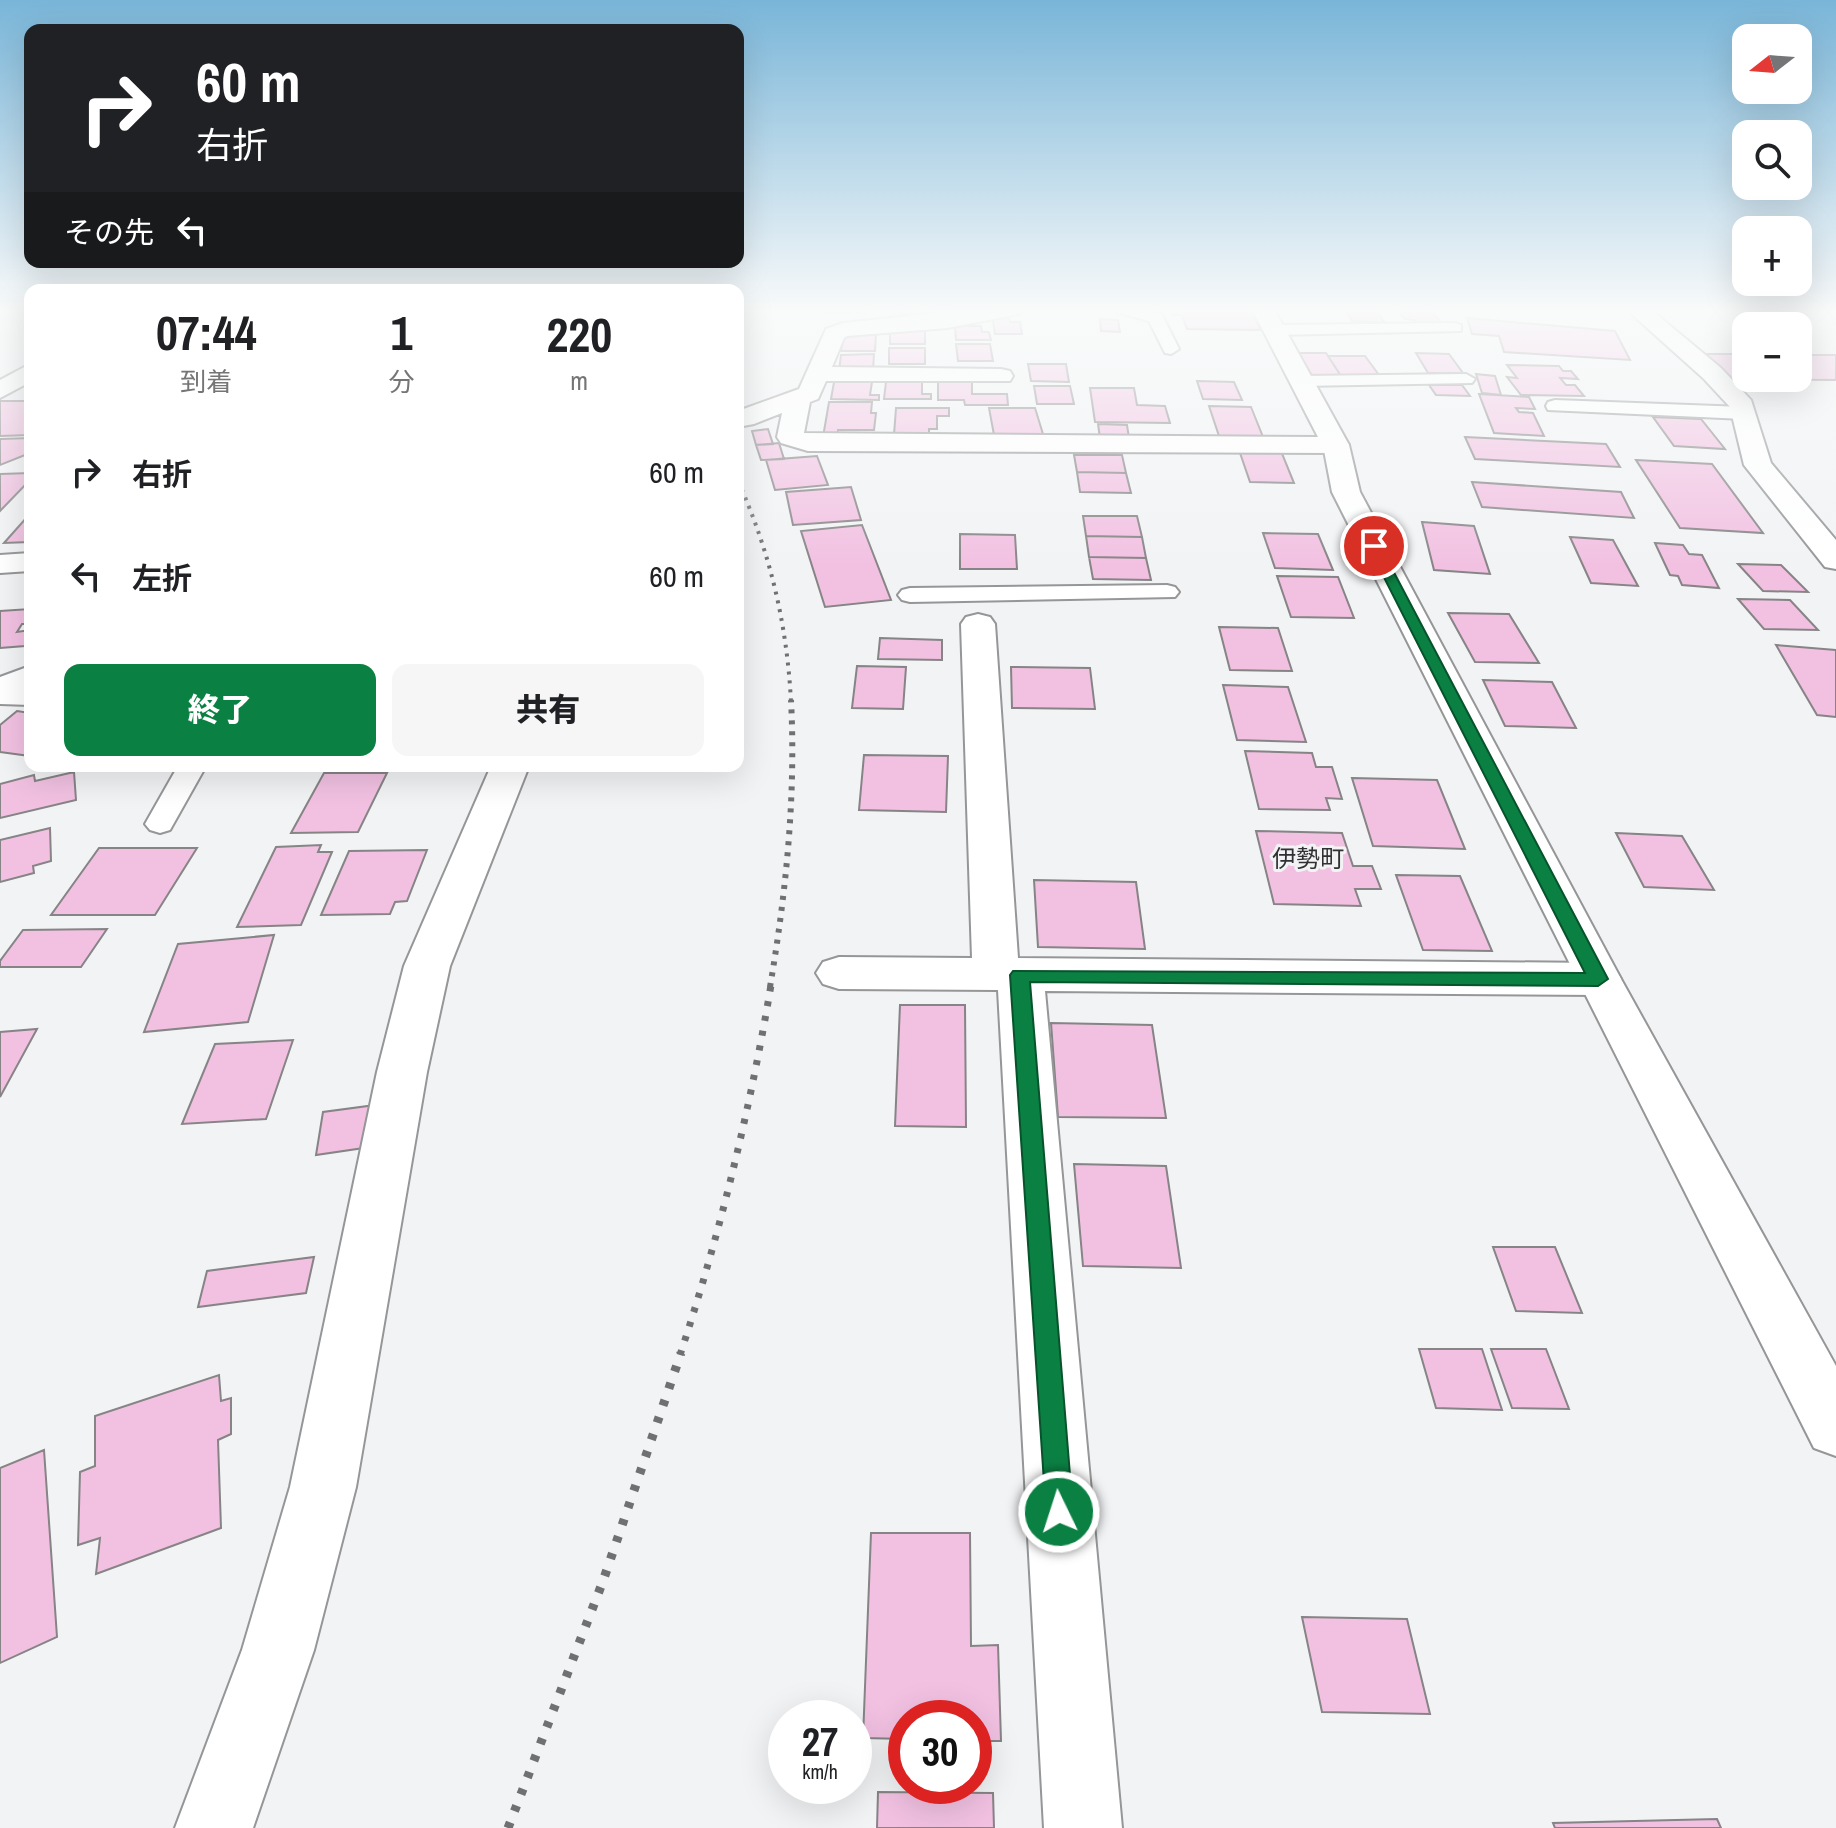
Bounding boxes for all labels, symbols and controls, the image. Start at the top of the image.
north arrow [1732,24,1812,104]
map controls [1732,24,1812,392]
text: 60 m [196,44,301,119]
icon: right [64,56,168,160]
button: search [1732,120,1812,200]
text: 右折 [196,121,268,169]
icon: left [170,208,214,252]
text: その先 [64,212,154,252]
button: + [1732,216,1812,296]
text: 07:44 [156,300,257,365]
text: 1 [391,300,412,365]
text: 220 [546,302,612,367]
button: − [1732,312,1812,392]
text: m [570,363,588,398]
text: 到着 [180,364,232,399]
text: 分 [388,364,414,399]
icon: right [64,450,108,494]
text: 60 m [649,452,704,492]
text: 右折 [132,454,192,494]
pin [1340,512,1408,580]
icon: arrive [1352,524,1396,568]
icon: left [64,554,108,598]
text: 60 m [649,556,704,596]
text: 左折 [132,558,192,598]
button: 終了 [64,664,376,756]
button: 共有 [392,664,704,756]
district label: 伊勢町 [1272,842,1344,874]
position arrow [1017,1470,1101,1554]
speed limit sign: 30 [888,1700,992,1804]
text: 27 [802,1715,838,1768]
text: km/h [802,1758,838,1785]

